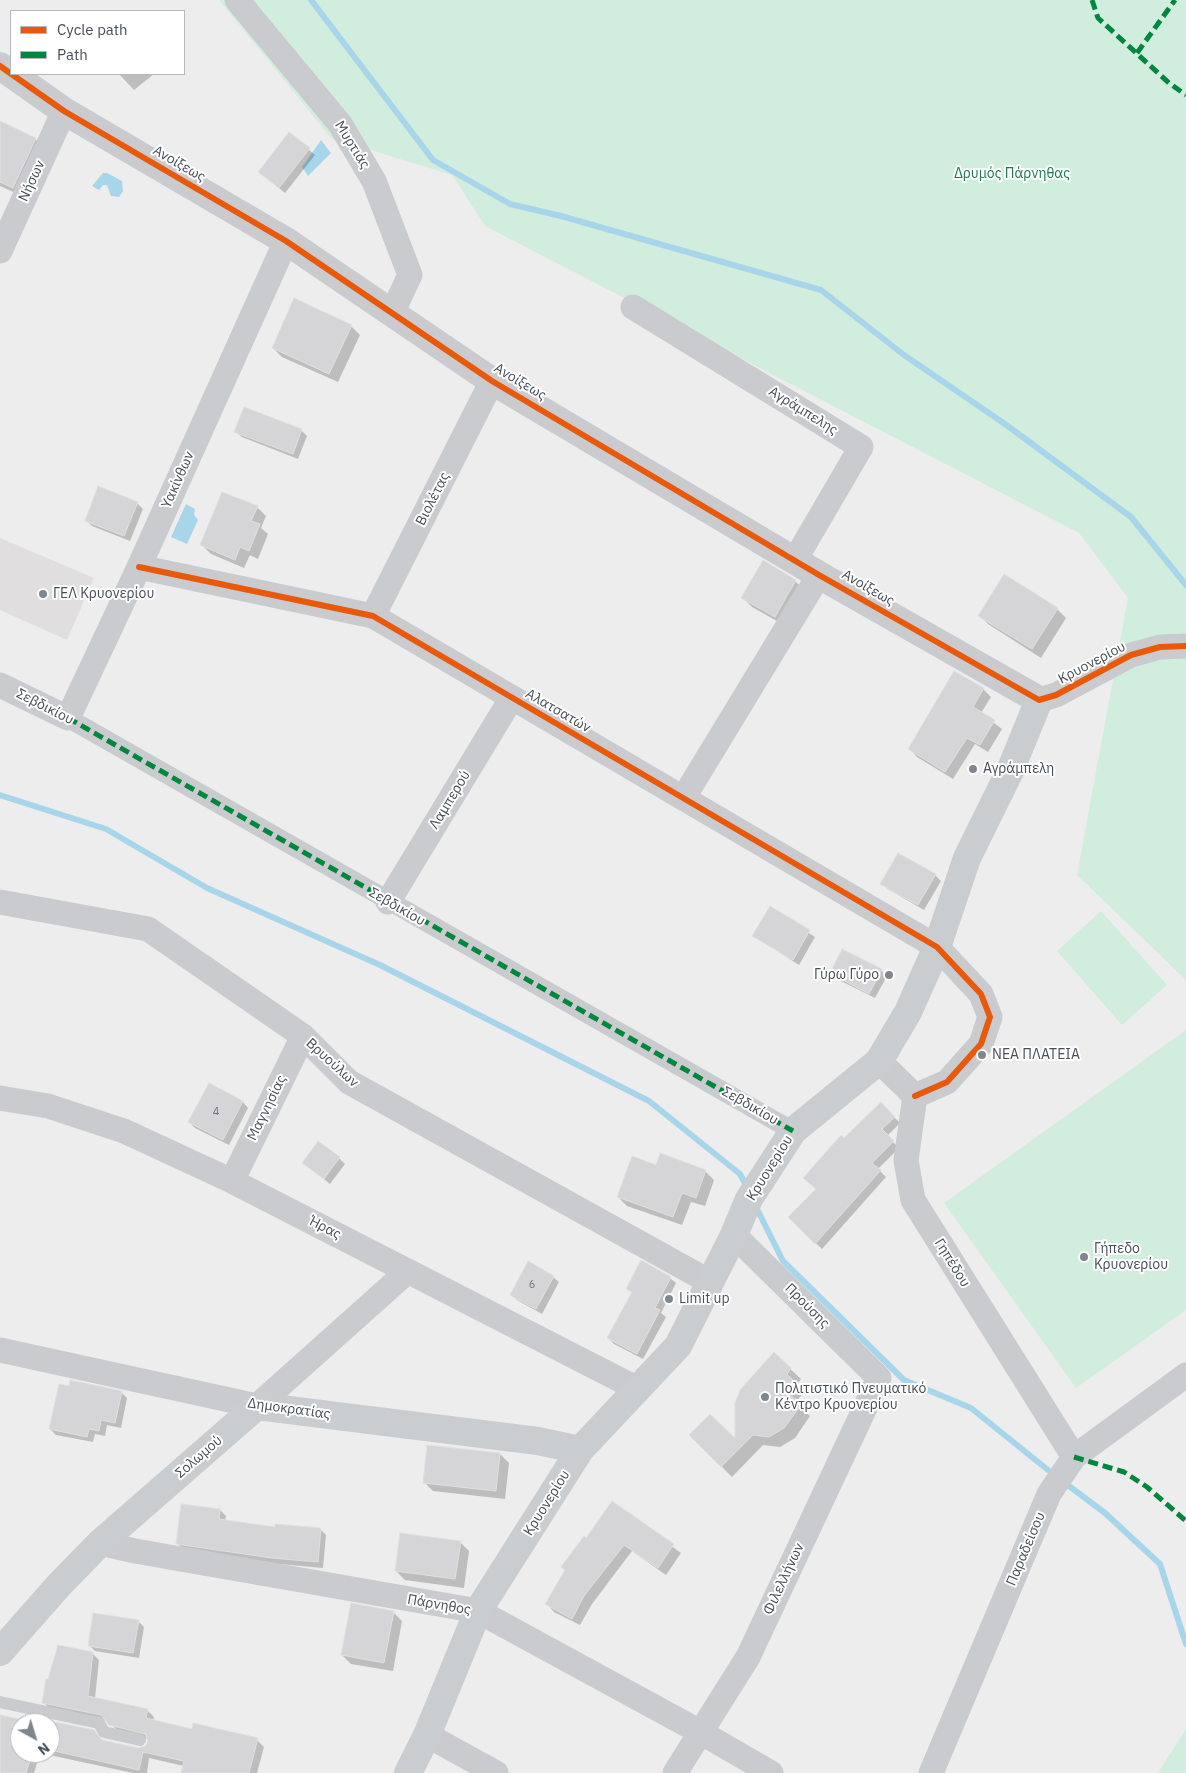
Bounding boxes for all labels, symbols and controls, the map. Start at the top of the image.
legend [10,10,185,75]
text: Cycle path [57,20,128,39]
text: Path [57,45,88,64]
street label: Μυρτιάς [331,118,373,172]
street label: Ανοίξεως [150,142,208,186]
street label: Νήσων [15,158,49,204]
park label: Δρυμός Πάρνηθας [954,166,1070,182]
street label: Ανοίξεως [491,360,549,404]
street label: Αγράμπελης [765,383,841,439]
street label: Υακίνθων [158,449,198,511]
street label: Βιολέτας [412,470,454,528]
street label: Ανοίξεως [839,566,897,610]
place label: ΓΕΛ Κρυονερίου [53,586,154,602]
marker: ΓΕΛ Κρυονερίου [37,588,49,600]
street label: Κρυονερίου [1055,638,1129,688]
street label: Σεβδικίου [14,685,76,729]
street label: Αλατσατών [522,686,594,736]
place label: Αγράμπελη [983,761,1054,777]
marker: Αγράμπελη [967,763,979,775]
street label: Λαμπερού [426,768,474,832]
street label: Σεβδικίου [366,884,428,930]
place label: Γύρω Γύρο [814,967,879,983]
marker: Γύρω Γύρο [883,969,895,981]
street label: Βρυούλων [302,1035,362,1091]
place label: ΝΕΑ ΠΛΑΤΕΙΑ [992,1047,1080,1063]
marker: ΝΕΑ ΠΛΑΤΕΙΑ [976,1049,988,1061]
street label: Μαγνησίας [244,1073,290,1143]
street label: Σεβδικίου [719,1083,781,1129]
house number: 4 [213,1105,219,1119]
street label: Κρυονερίου [743,1132,797,1204]
street label: Ήρας [306,1213,344,1243]
street label: Γηπέδου [931,1236,973,1290]
place label: Γήπεδο Κρυονερίου [1094,1241,1168,1274]
marker: Γήπεδο Κρυονερίου [1078,1251,1090,1263]
house number: 6 [529,1278,535,1292]
street label: Προύσης [781,1280,833,1332]
place label: Limit up [679,1291,730,1307]
marker: Limit up [663,1293,675,1305]
place label: Πολιτιστικό Πνευματικό Κέντρο Κρυονερίου [775,1381,926,1414]
marker: Πολιτιστικό Πνευματικό Κέντρο Κρυονερίου [759,1391,771,1403]
street label: Δημοκρατίας [246,1395,332,1423]
street label: Σολωμού [172,1432,226,1482]
street label: Κρυονερίου [520,1467,574,1539]
street label: Παραδείσου [1003,1510,1049,1588]
street label: Φιλελλήνων [760,1541,808,1617]
street label: Πάρνηθος [406,1591,472,1619]
north arrow [10,1713,60,1763]
text: N [34,1739,53,1759]

